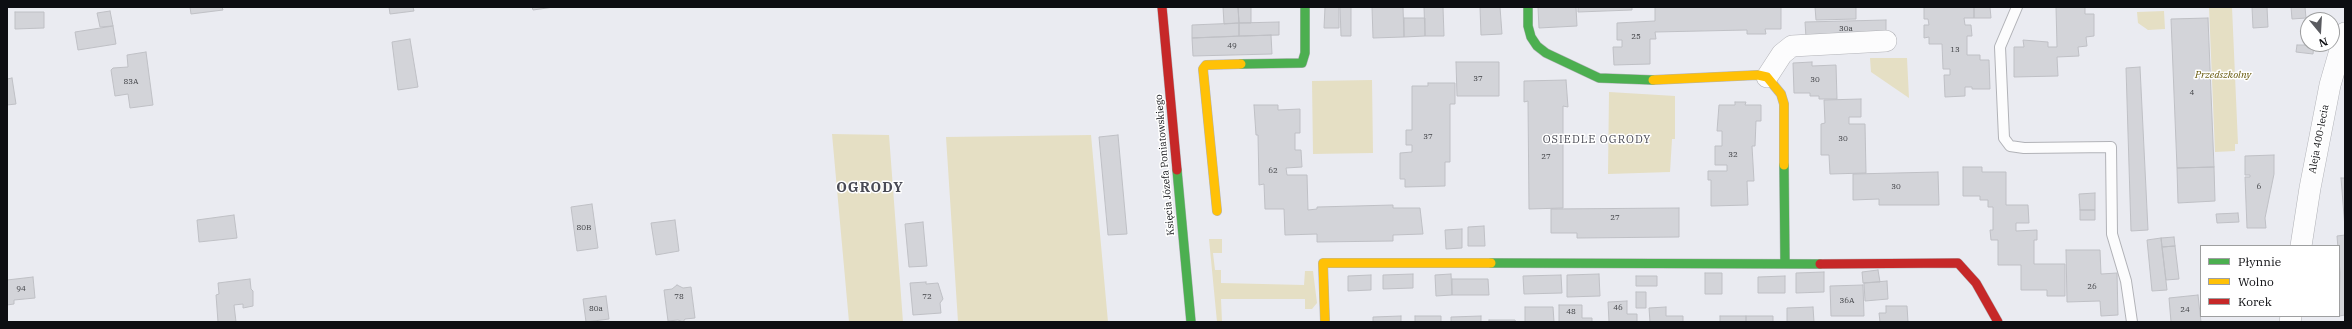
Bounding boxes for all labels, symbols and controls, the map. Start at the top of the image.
north arrow [2300,12,2340,52]
house number: 30a [1839,24,1853,34]
house number: 25 [1631,32,1641,42]
text: N [2317,34,2330,50]
house number: 49 [1227,41,1237,51]
house number: 13 [1950,45,1960,55]
park label: Przedszkolny [2195,69,2251,81]
house number: 37 [1473,74,1483,84]
house number: 30 [1810,75,1820,85]
house number: 83A [123,77,139,87]
house number: 4 [2190,88,2194,98]
street label: Księcia Józefa Poniatowskiego [1153,94,1177,236]
street label: Aleja 400-lecia [2306,104,2332,174]
house number: 37 [1423,132,1433,142]
district label: OSIEDLE OGRODY [1543,133,1651,147]
house number: 30 [1838,134,1848,144]
house number: 32 [1728,150,1738,160]
house number: 27 [1541,152,1551,162]
house number: 62 [1268,166,1278,176]
district label: OGRODY [836,180,904,196]
house number: 30 [1891,182,1901,192]
house number: 6 [2257,182,2261,192]
house number: 27 [1610,213,1620,223]
house number: 80B [577,223,591,233]
legend [2200,245,2340,317]
text: Płynnie [2238,254,2281,269]
text: Wolno [2238,274,2274,289]
house number: 26 [2087,282,2097,292]
house number: 94 [16,284,26,294]
house number: 78 [674,292,684,302]
house number: 72 [922,292,932,302]
text: Korek [2238,294,2272,309]
house number: 36A [1839,296,1855,306]
house number: 46 [1613,303,1623,313]
house number: 80a [589,304,603,314]
house number: 24 [2180,305,2190,315]
house number: 48 [1566,307,1576,317]

